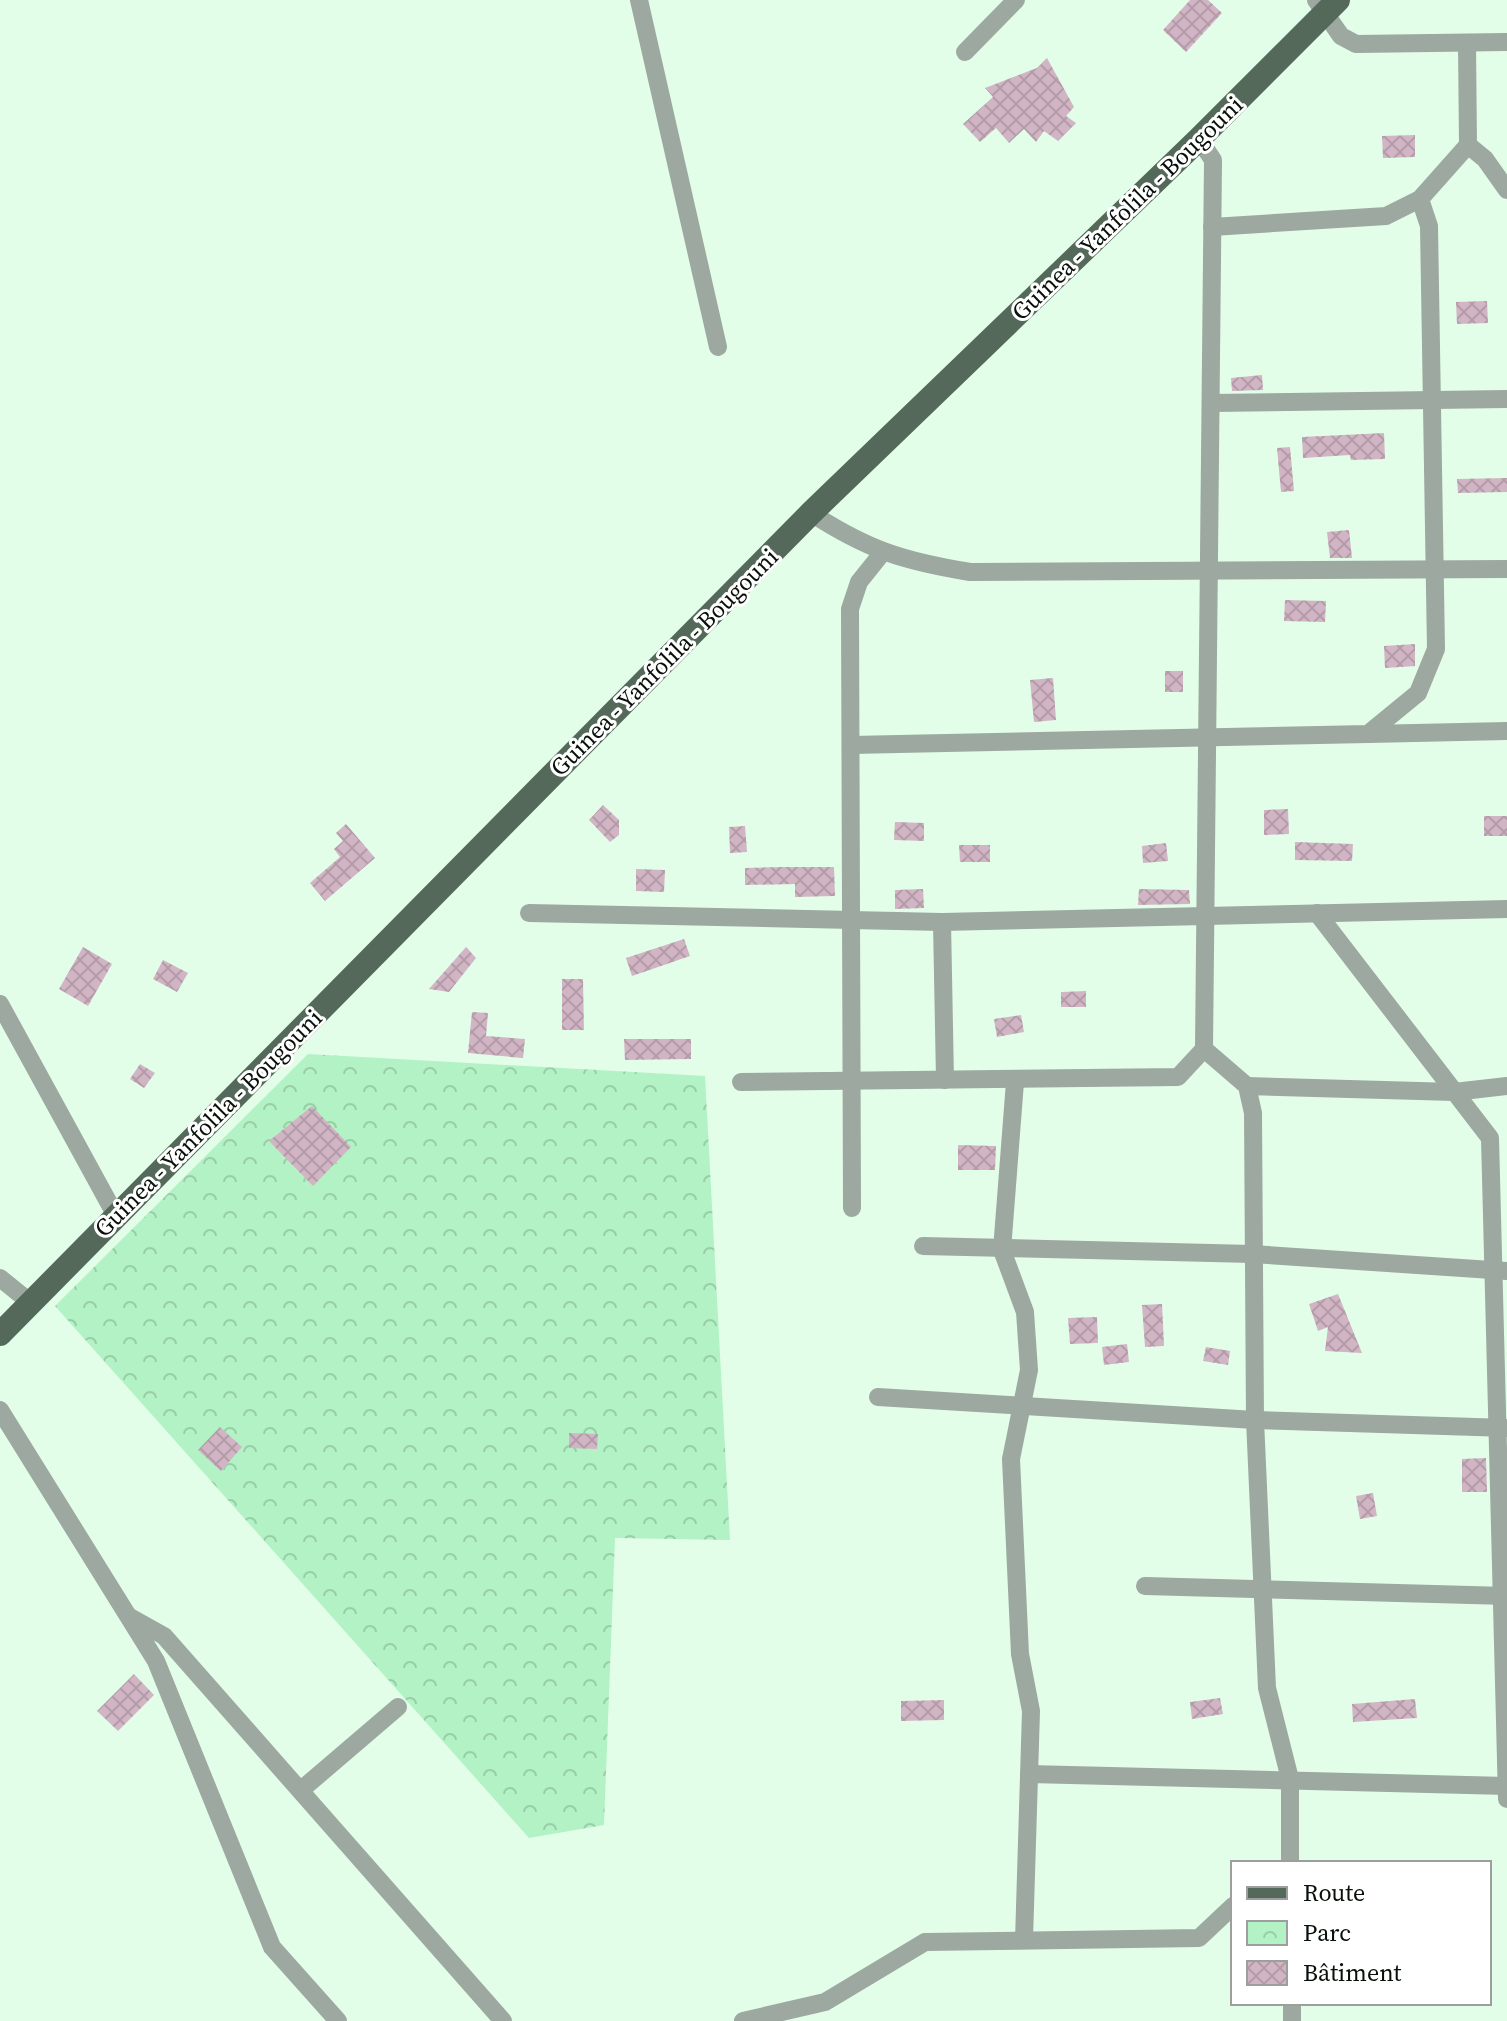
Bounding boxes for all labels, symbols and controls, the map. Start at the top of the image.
street label: Guinea - Yanfolila - Bougouni [1004,88,1250,328]
street label: Guinea - Yanfolila - Bougouni [543,541,785,783]
street label: Guinea - Yanfolila - Bougouni [87,1002,329,1244]
legend [1231,1861,1491,2005]
text: Route [1303,1876,1365,1909]
text: Parc [1303,1916,1351,1949]
text: Bâtiment [1303,1956,1402,1989]

